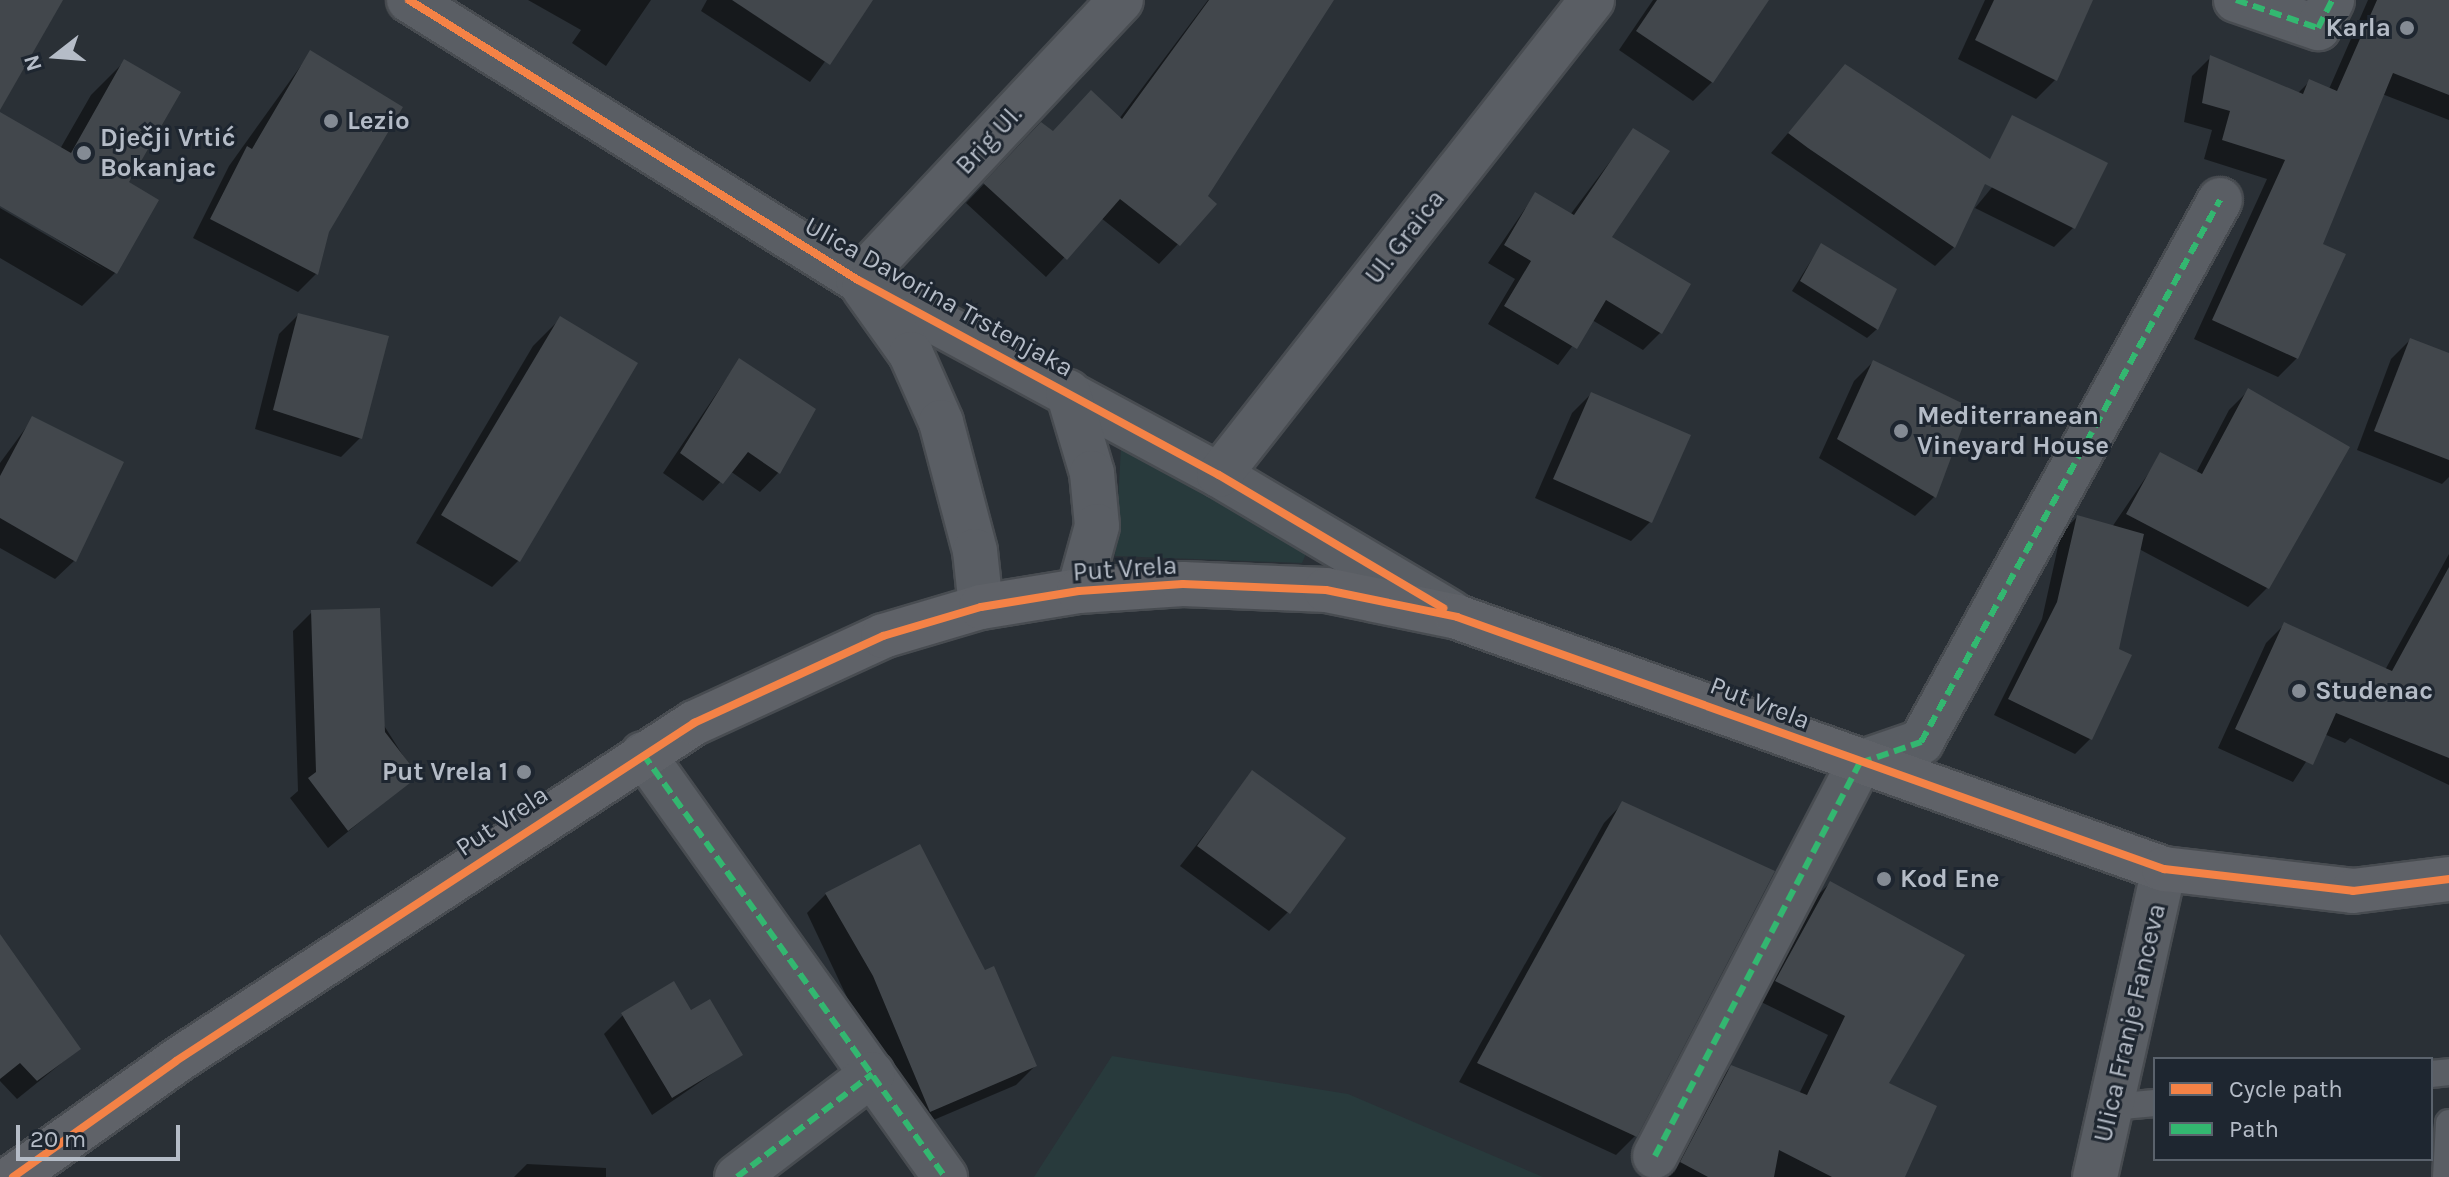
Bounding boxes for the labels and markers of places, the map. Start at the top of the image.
place label: Karla [2325,12,2391,44]
marker: Karla [2398,19,2416,37]
place label: Lezio [347,105,410,137]
marker: Lezio [322,112,340,130]
place label: Dječji Vrtić Bokanjac [100,122,236,184]
marker: Dječji Vrtić Bokanjac [75,144,93,162]
place label: Mediterranean Vineyard House [1917,400,2109,462]
marker: Mediterranean Vineyard House [1892,422,1910,440]
place label: Studenac [2315,675,2433,707]
marker: Studenac [2290,682,2308,700]
place label: Put Vrela 1 [382,756,508,788]
marker: Put Vrela 1 [515,763,533,781]
place label: Kod Ene [1900,863,1999,895]
marker: Kod Ene [1875,870,1893,888]

